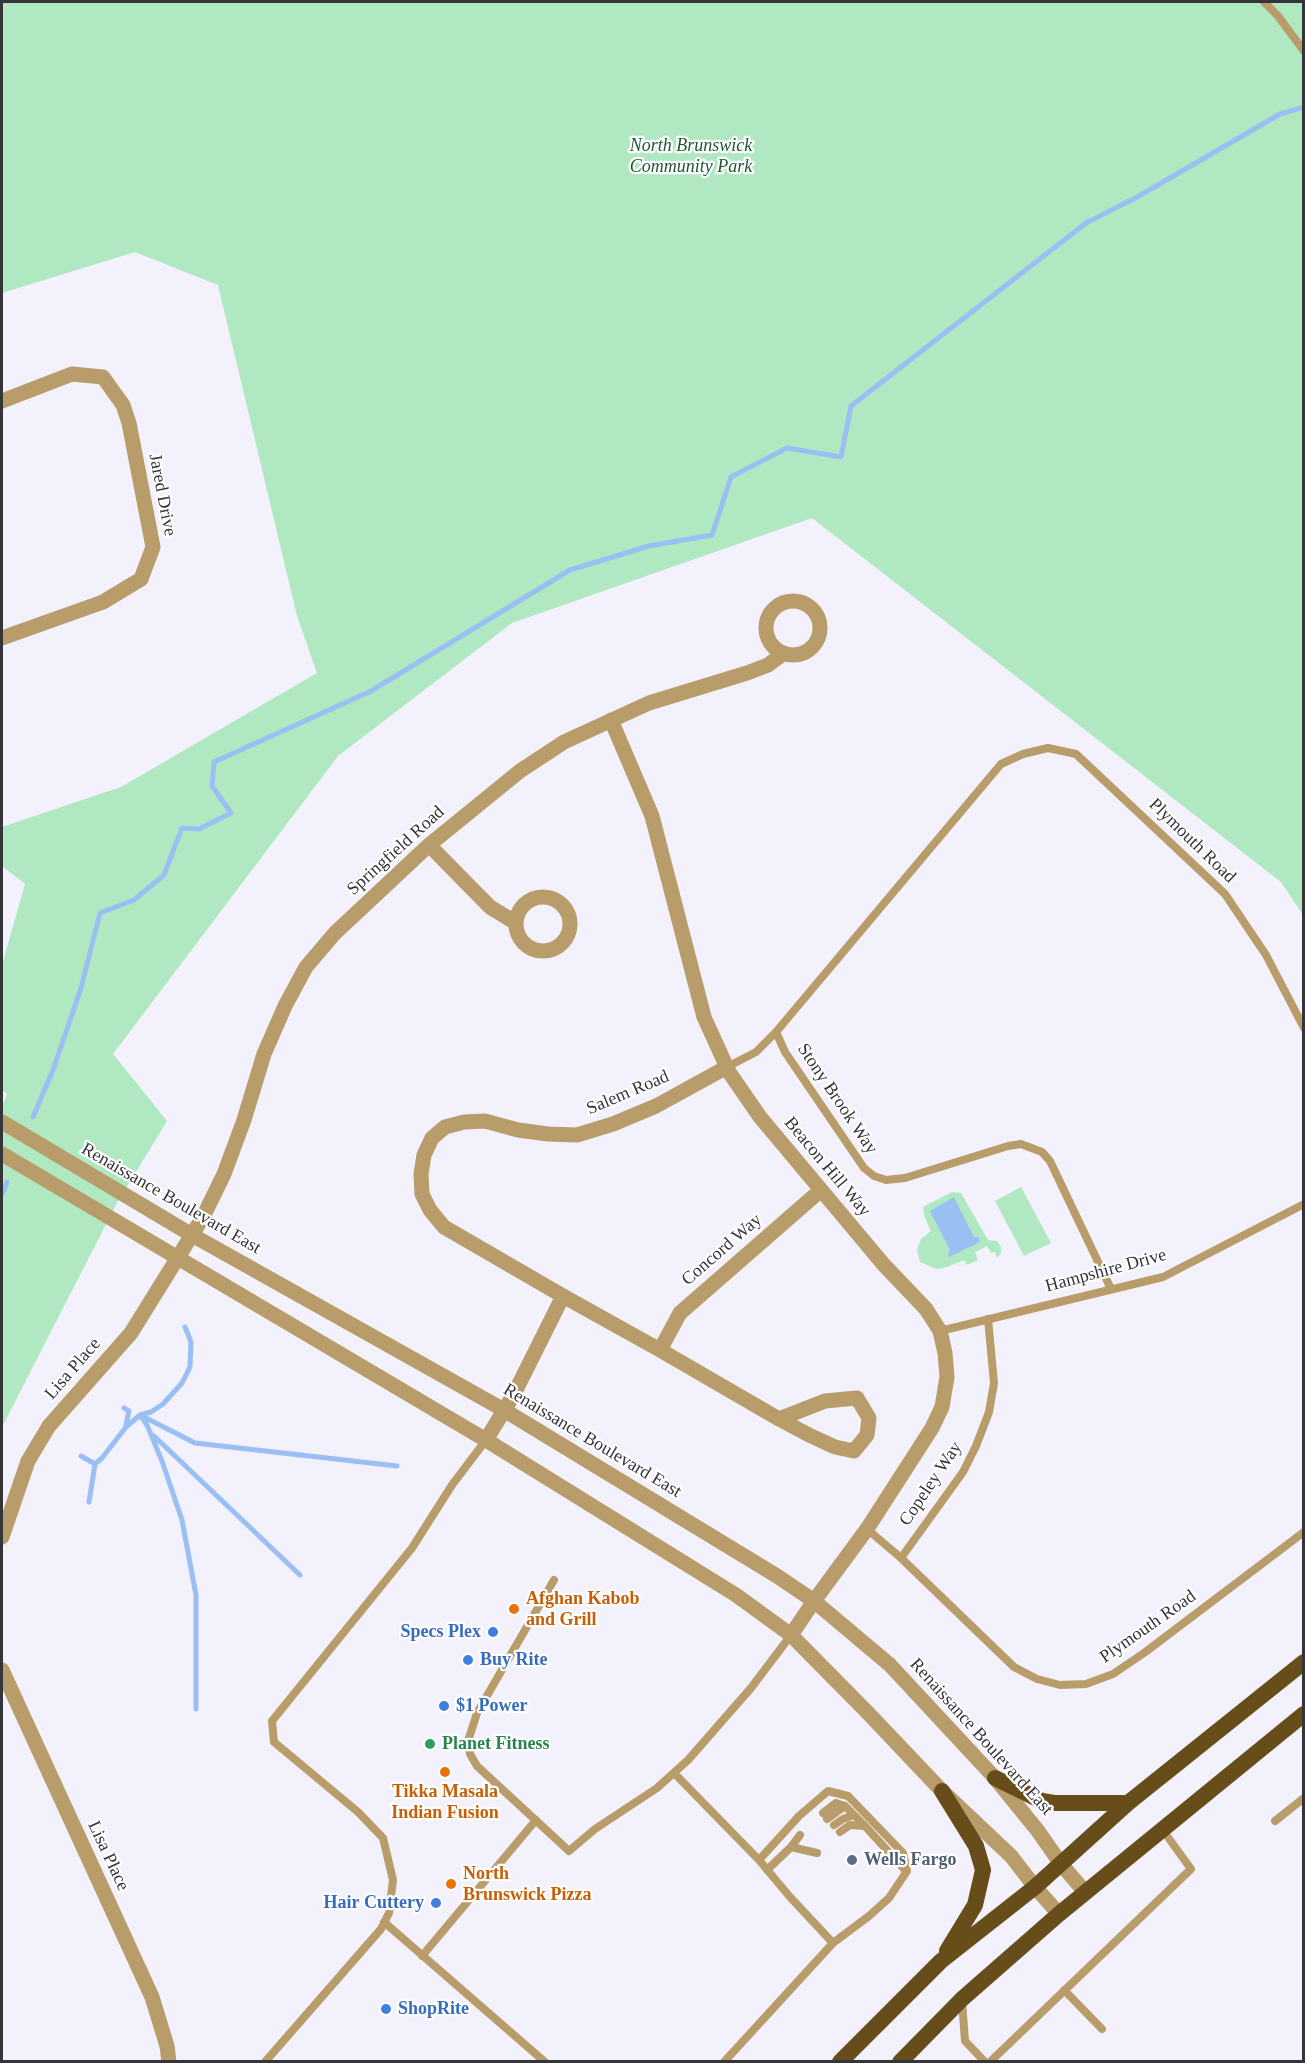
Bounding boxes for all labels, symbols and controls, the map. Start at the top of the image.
park label: North Brunswick Community Park [630,135,752,178]
street label: Jared Drive [143,452,181,538]
street label: Plymouth Road [1144,794,1240,888]
street label: Springfield Road [343,802,449,900]
street label: Stony Brook Way [792,1040,882,1158]
street label: Salem Road [584,1066,672,1120]
street label: Beacon Hill Way [779,1113,875,1221]
street label: Renaissance Boulevard East [77,1139,265,1259]
street label: Concord Way [678,1209,766,1291]
street label: Hampshire Drive [1043,1244,1169,1298]
street label: Lisa Place [40,1334,106,1404]
street label: Renaissance Boulevard East [499,1379,685,1503]
street label: Copeley Way [895,1438,967,1530]
street label: Plymouth Road [1096,1586,1200,1668]
place label: Afghan Kabob and Grill [526,1588,640,1630]
marker: Afghan Kabob and Grill [507,1602,521,1616]
place label: Specs Plex [401,1621,481,1643]
marker: Specs Plex [486,1625,500,1639]
place label: Buy Rite [480,1649,548,1671]
marker: Buy Rite [461,1653,475,1667]
street label: Renaissance Boulevard East [905,1654,1057,1820]
place label: $1 Power [456,1695,527,1717]
marker: $1 Power [437,1699,451,1713]
place label: Planet Fitness [442,1733,549,1755]
marker: Planet Fitness [423,1737,437,1751]
marker: Tikka Masala Indian Fusion [438,1765,452,1779]
place label: Tikka Masala Indian Fusion [391,1781,499,1824]
street label: Lisa Place [82,1818,134,1894]
place label: Wells Fargo [864,1849,956,1871]
marker: Wells Fargo [845,1853,859,1867]
place label: North Brunswick Pizza [463,1863,591,1906]
marker: North Brunswick Pizza [444,1877,458,1891]
place label: Hair Cuttery [324,1892,424,1914]
marker: Hair Cuttery [429,1896,443,1910]
place label: ShopRite [398,1998,469,2020]
marker: ShopRite [379,2002,393,2016]

